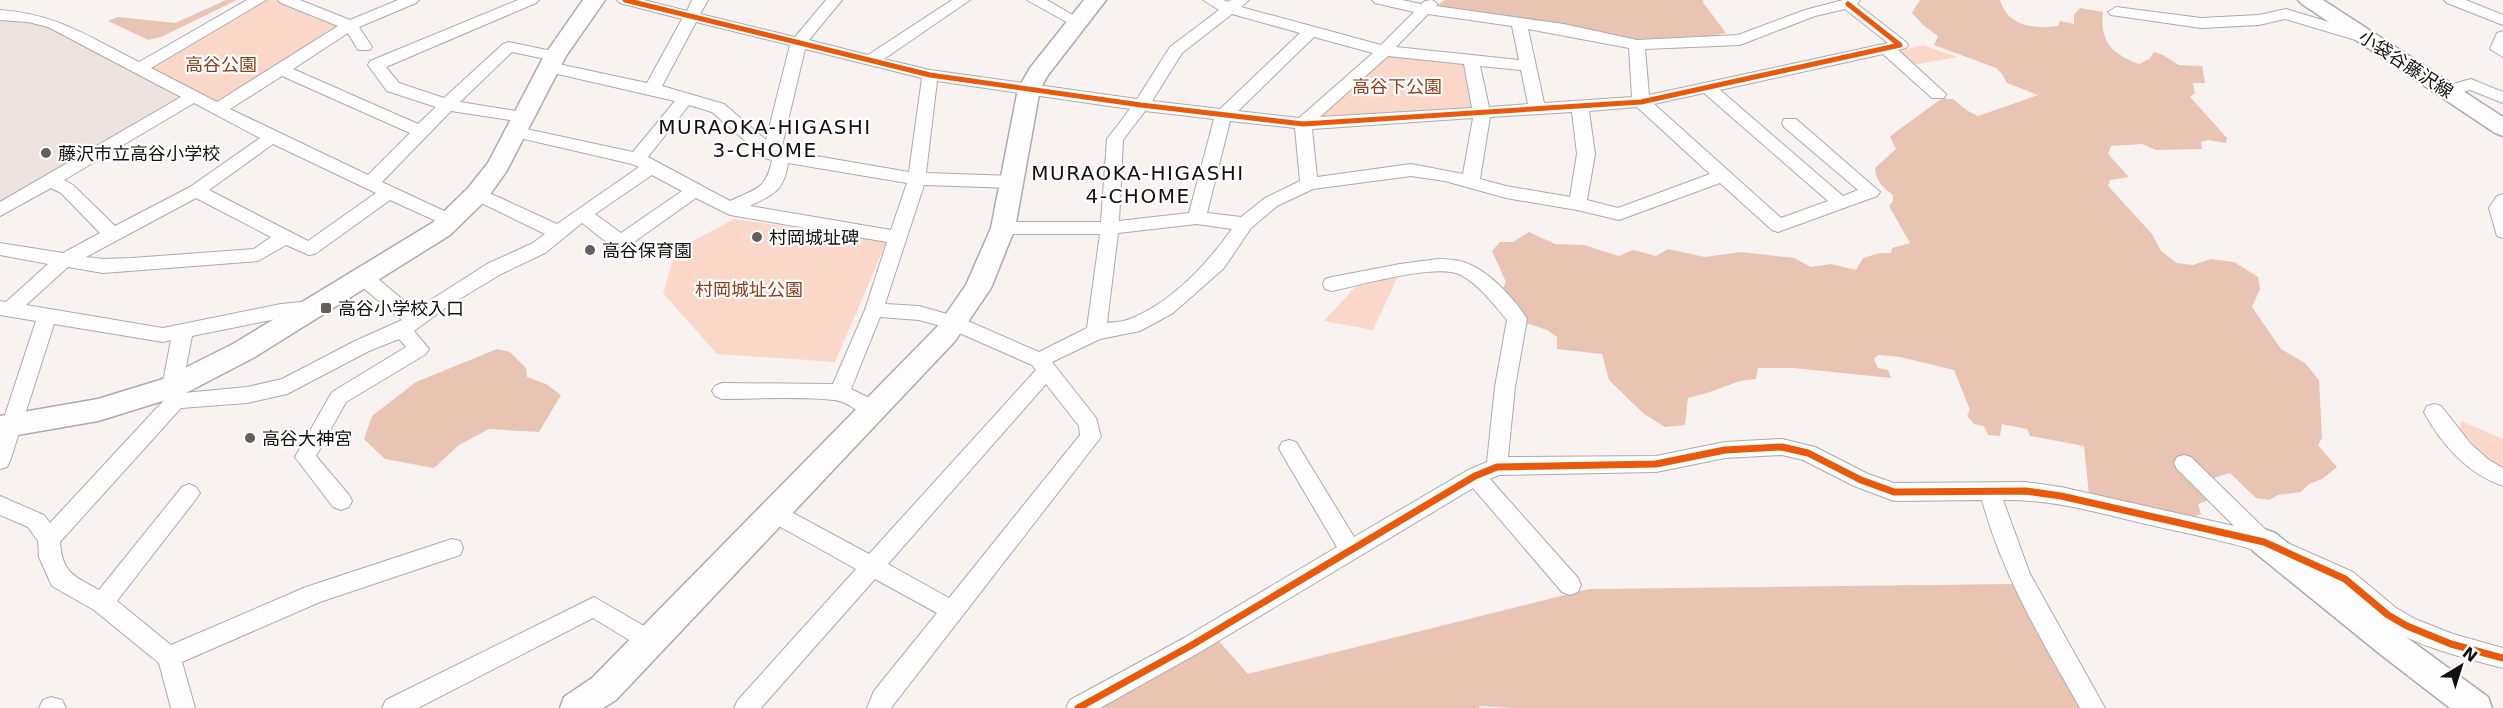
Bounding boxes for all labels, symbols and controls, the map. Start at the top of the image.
street label: 小袋谷藤沢線 [2355,26,2457,102]
park label: 高谷公園 [185,54,257,75]
park label: 高谷下公園 [1352,76,1442,97]
district label: MURAOKA-HIGASHI 3-CHOME [658,115,872,162]
place label: 藤沢市立高谷小学校 [58,143,220,164]
marker: 藤沢市立高谷小学校 [39,146,53,160]
district label: MURAOKA-HIGASHI 4-CHOME [1031,161,1245,208]
place label: 村岡城址碑 [769,227,859,248]
marker: 村岡城址碑 [750,230,764,244]
place label: 高谷保育園 [602,240,692,261]
marker: 高谷保育園 [583,243,597,257]
park label: 村岡城址公園 [695,279,803,300]
place label: 高谷小学校入口 [338,298,464,319]
marker: 高谷小学校入口 [319,301,333,315]
place label: 高谷大神宮 [262,428,352,449]
marker: 高谷大神宮 [243,431,257,445]
north arrow [2431,636,2491,696]
text: N [2459,643,2481,666]

